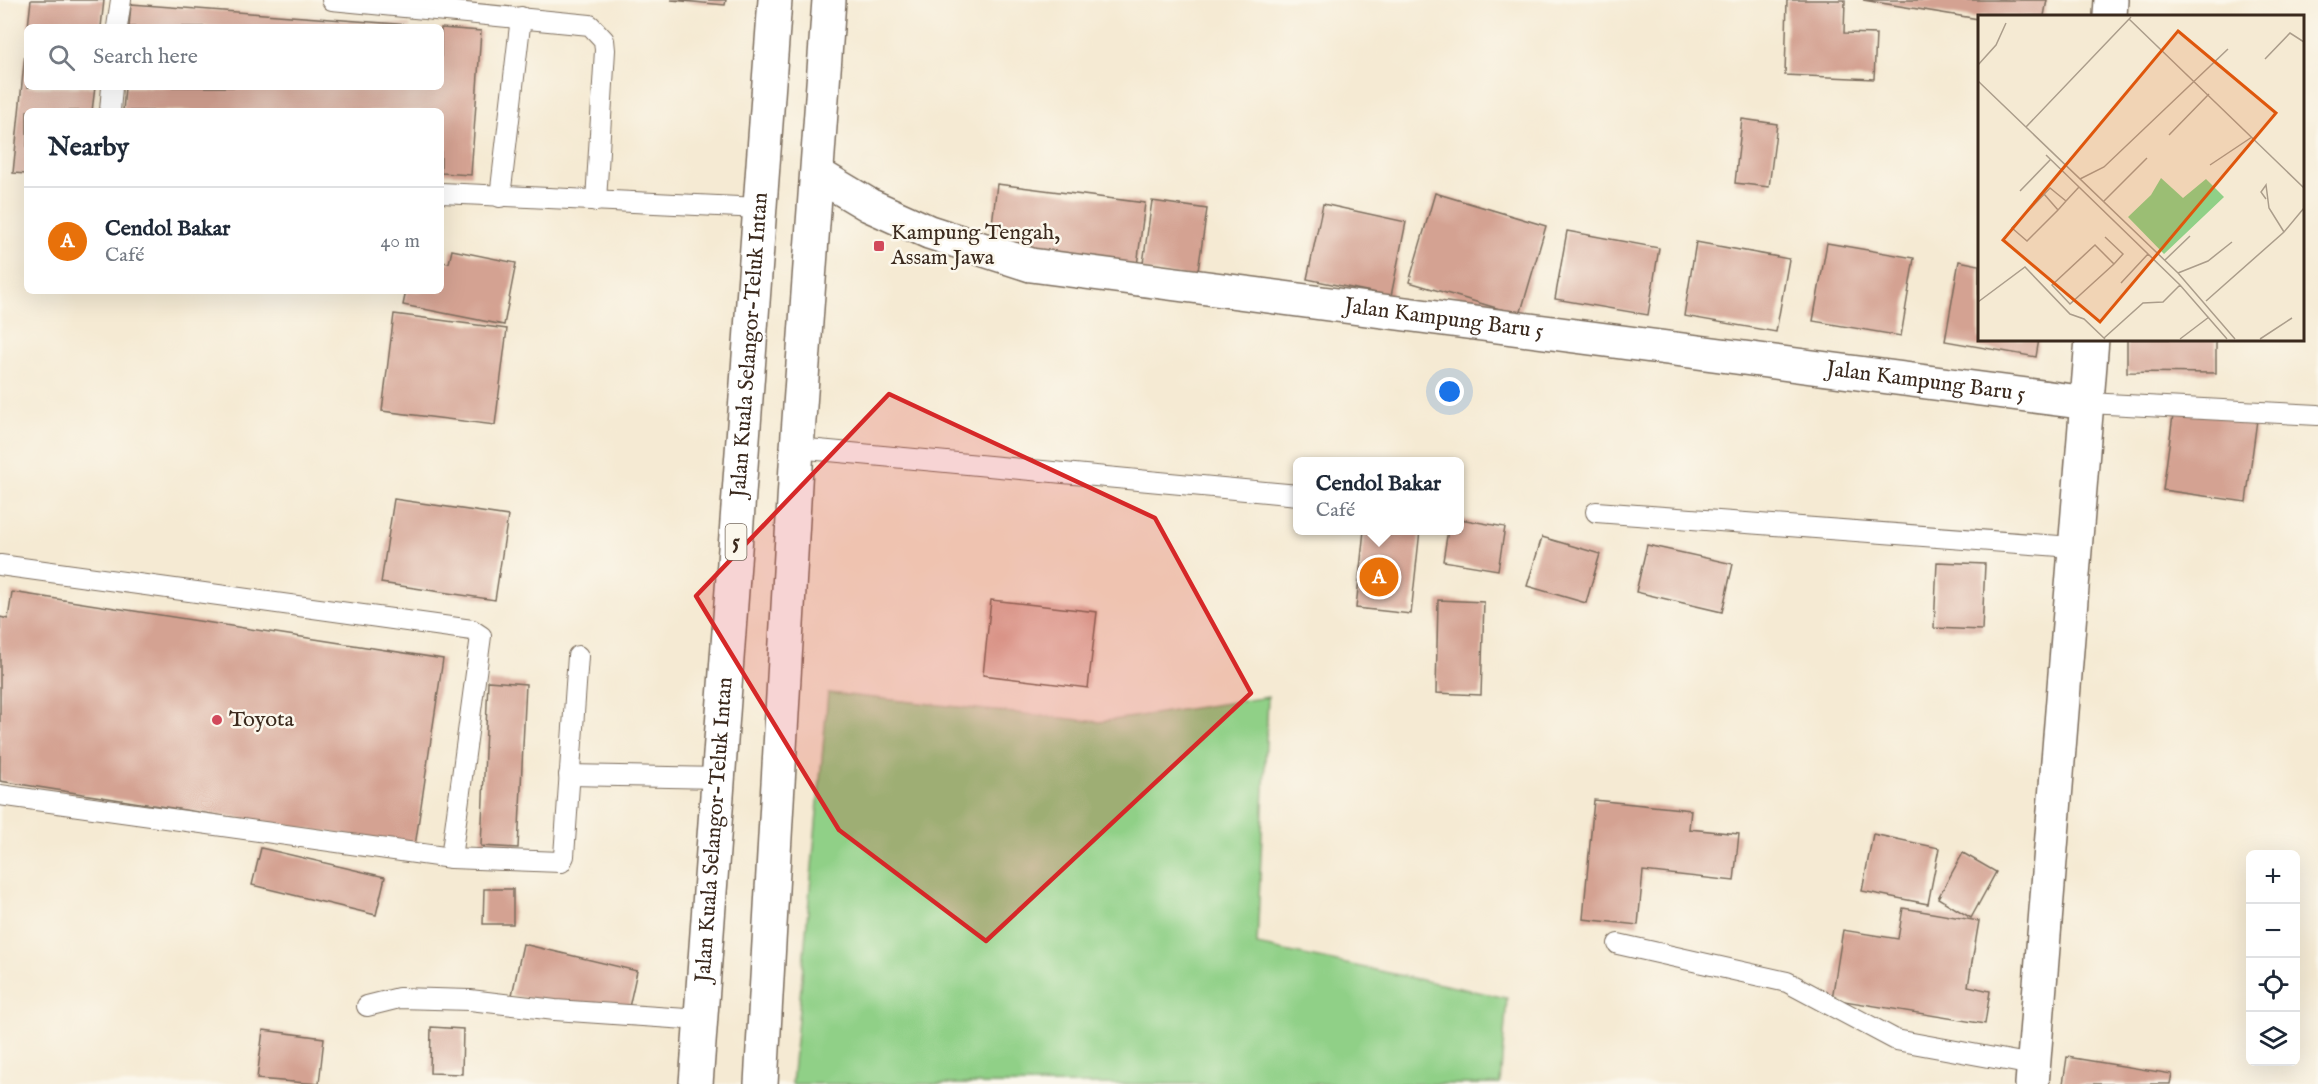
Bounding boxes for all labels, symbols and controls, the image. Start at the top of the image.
inset map [1978,15,2303,340]
search box [24,24,444,90]
icon: search [45,41,78,74]
text: Search here [93,43,198,71]
text: Nearby [48,131,129,164]
street label: Jalan Kuala Selangor-Teluk Intan [725,191,775,502]
text: Cendol Bakar [105,215,230,243]
place label: Kampung Tengah, Assam Jawa [890,219,1060,272]
text: A [61,229,74,254]
text: 40 m [381,229,420,254]
marker: Kampung Tengah, Assam Jawa [872,239,886,253]
text: Café [105,243,144,268]
street label: Jalan Kampung Baru 5 [1340,292,1545,346]
street label: Jalan Kampung Baru 5 [1822,355,2027,409]
your location [1435,377,1464,406]
popup [1293,457,1464,535]
text: Cendol Bakar [1316,470,1441,498]
text: Café [1316,498,1355,523]
road number: 5 [726,524,746,560]
pin: A [1360,554,1398,600]
street label: Jalan Kuala Selangor-Teluk Intan [689,676,740,986]
place label: Toyota [229,706,295,734]
marker: Toyota [210,713,224,727]
map controls [2246,850,2300,1066]
button: + [2246,850,2300,904]
button: − [2246,904,2300,958]
button: locate [2246,958,2300,1012]
button: layers [2246,1012,2300,1066]

